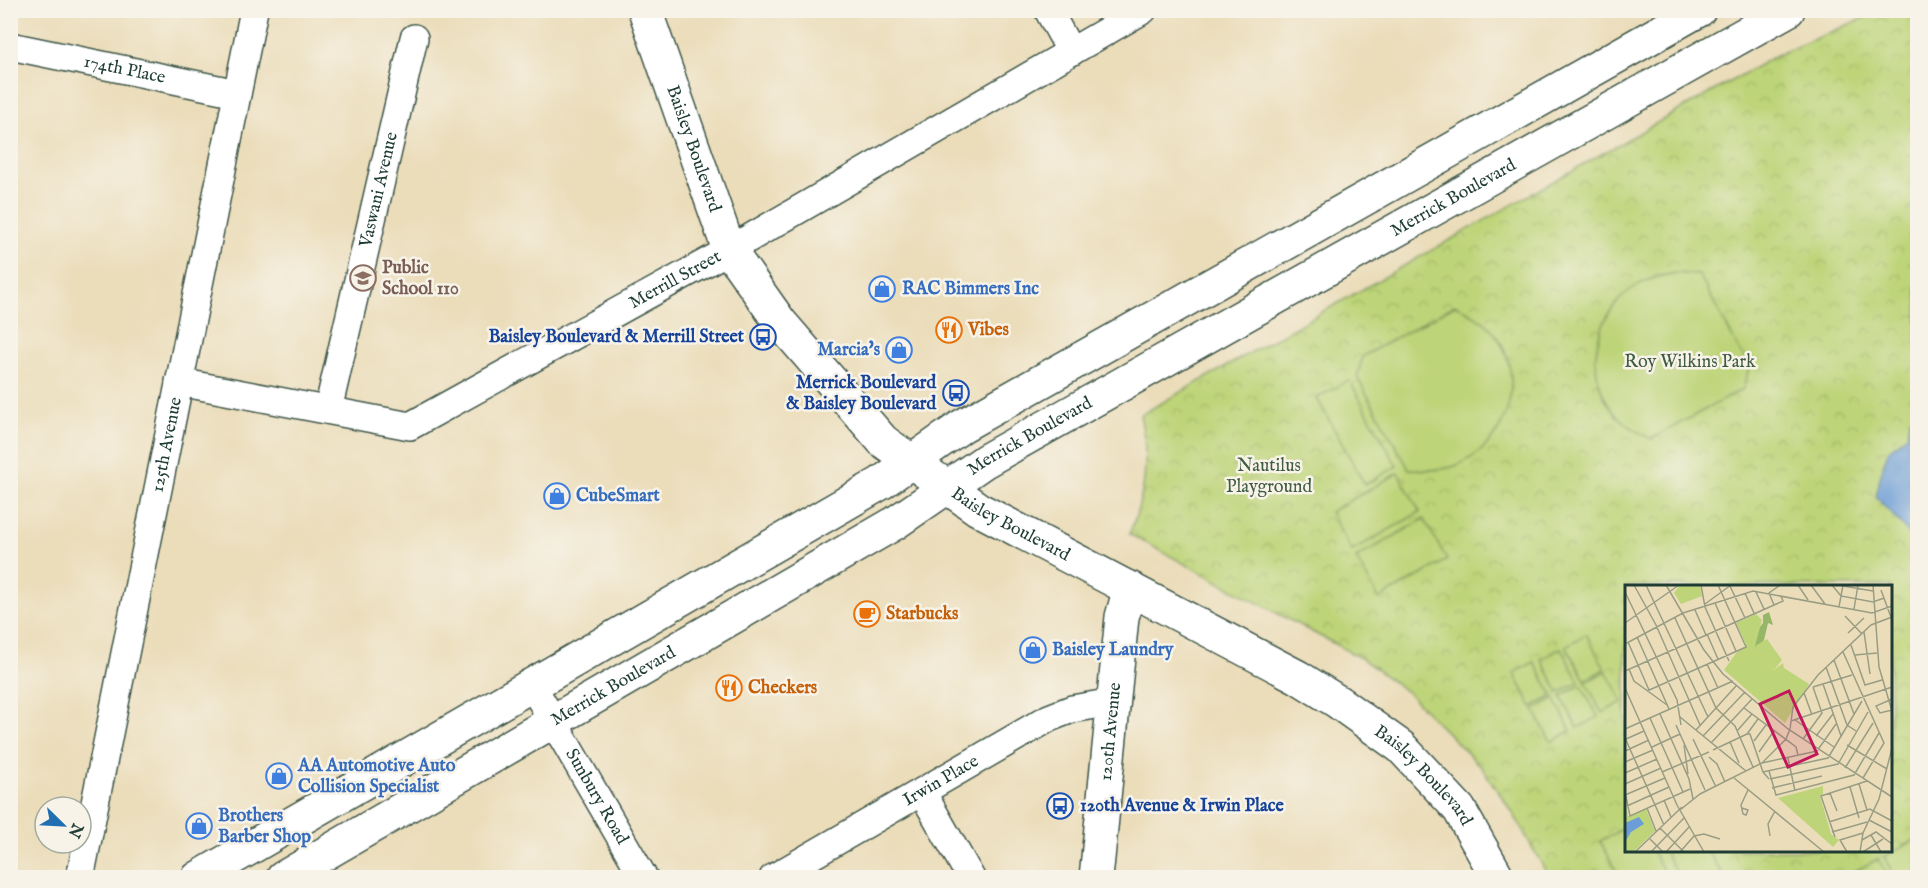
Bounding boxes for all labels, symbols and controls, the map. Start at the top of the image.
street label: 174th Place [82,50,167,89]
street label: Baisley Boulevard [661,82,726,216]
street label: Vaswani Avenue [354,130,403,251]
street label: Merrick Boulevard [1387,153,1521,242]
street label: Merrill Street [625,245,725,314]
place label: Public School 110 [382,257,459,301]
school or university icon: Public School 110 [348,263,378,293]
shop icon: RAC Bimmers Inc [867,274,897,304]
place label: RAC Bimmers Inc [902,278,1039,301]
restaurant icon: Vibes [934,315,964,345]
place label: Vibes [967,319,1009,342]
bus stop icon: Baisley Boulevard & Merrill Street [748,322,778,352]
place label: Baisley Boulevard & Merrill Street [488,326,745,349]
shop icon: Marcia's [884,335,914,365]
place label: Marcia's [817,339,881,362]
park label: Roy Wilkins Park [1624,351,1756,374]
place label: Merrick Boulevard & Baisley Boulevard [786,372,936,416]
bus stop icon: Merrick Boulevard & Baisley Boulevard [941,378,971,408]
street label: Merrick Boulevard [963,391,1097,481]
street label: 125th Avenue [146,395,188,494]
park label: Nautilus Playground [1226,455,1312,499]
shop icon: CubeSmart [542,481,572,511]
street label: Baisley Boulevard [947,482,1074,567]
place label: CubeSmart [576,485,661,508]
inset map [1625,585,1892,852]
cafe icon: Starbucks [852,599,882,629]
place label: Starbucks [886,603,959,626]
shop icon: Baisley Laundry [1018,635,1048,665]
place label: Baisley Laundry [1052,639,1174,662]
street label: Merrick Boulevard [547,641,680,731]
restaurant icon: Checkers [714,673,744,703]
place label: Checkers [748,677,818,700]
street label: 120th Avenue [1094,681,1127,782]
street label: Baisley Boulevard [1370,720,1478,830]
street label: Sunbury Road [560,744,634,849]
street label: Irwin Place [899,750,983,812]
place label: AA Automotive Auto Collision Specialist [297,755,456,799]
shop icon: AA Automotive Auto Collision Specialist [264,761,294,791]
bus stop icon: 120th Avenue & Irwin Place [1045,791,1075,821]
north arrow [33,795,93,855]
place label: 120th Avenue & Irwin Place [1080,795,1284,818]
place label: Brothers Barber Shop [218,805,311,849]
shop icon: Brothers Barber Shop [184,811,214,841]
text: N [63,819,87,841]

